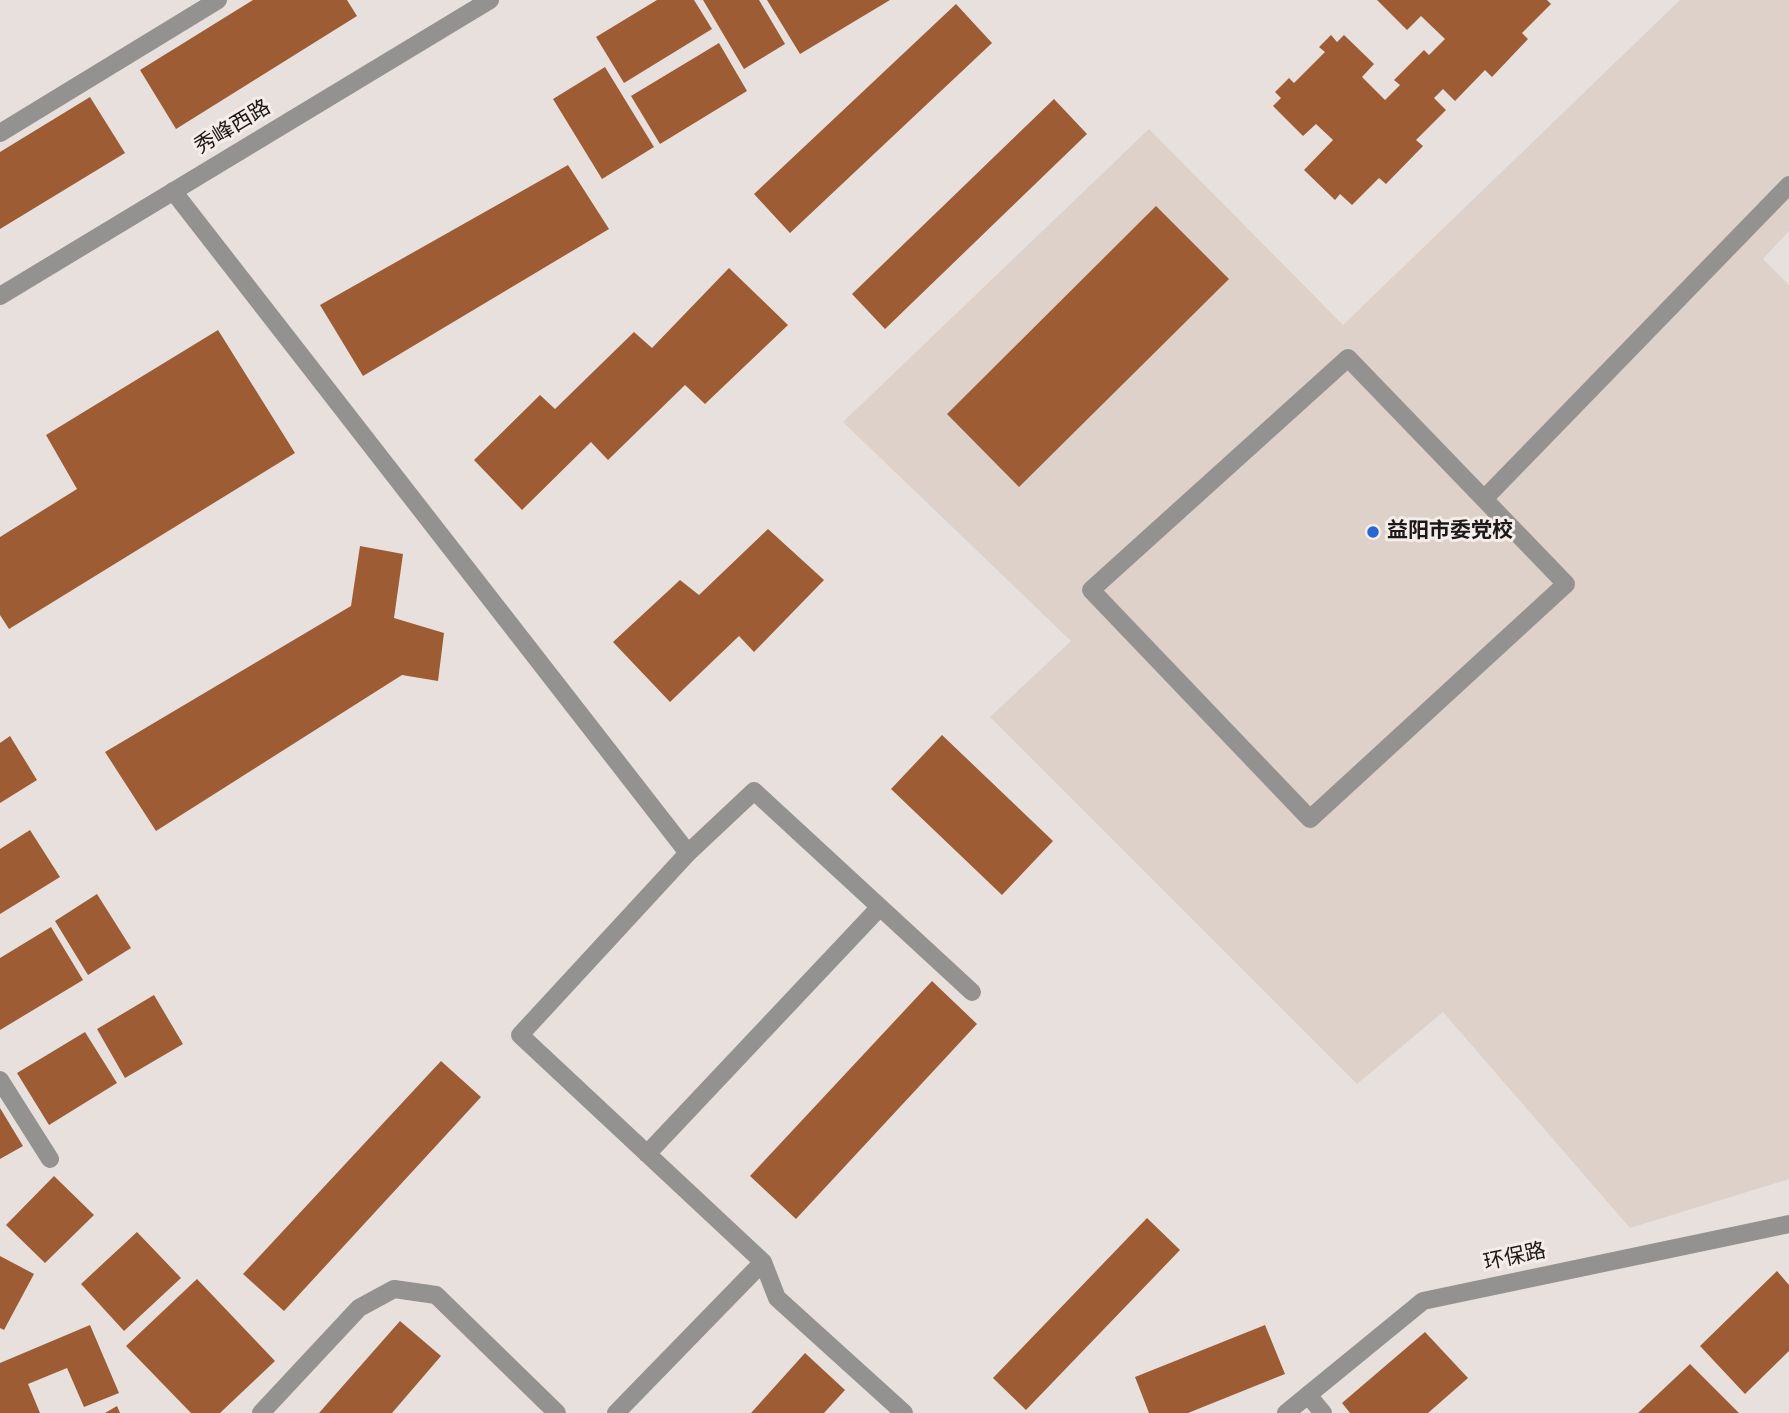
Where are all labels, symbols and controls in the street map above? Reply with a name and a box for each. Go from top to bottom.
street label: 秀峰西路 [191,96,275,160]
place label: 益阳市委党校 [1387,519,1513,545]
marker: 益阳市委党校 [1365,524,1381,540]
street label: 环保路 [1482,1239,1548,1277]

